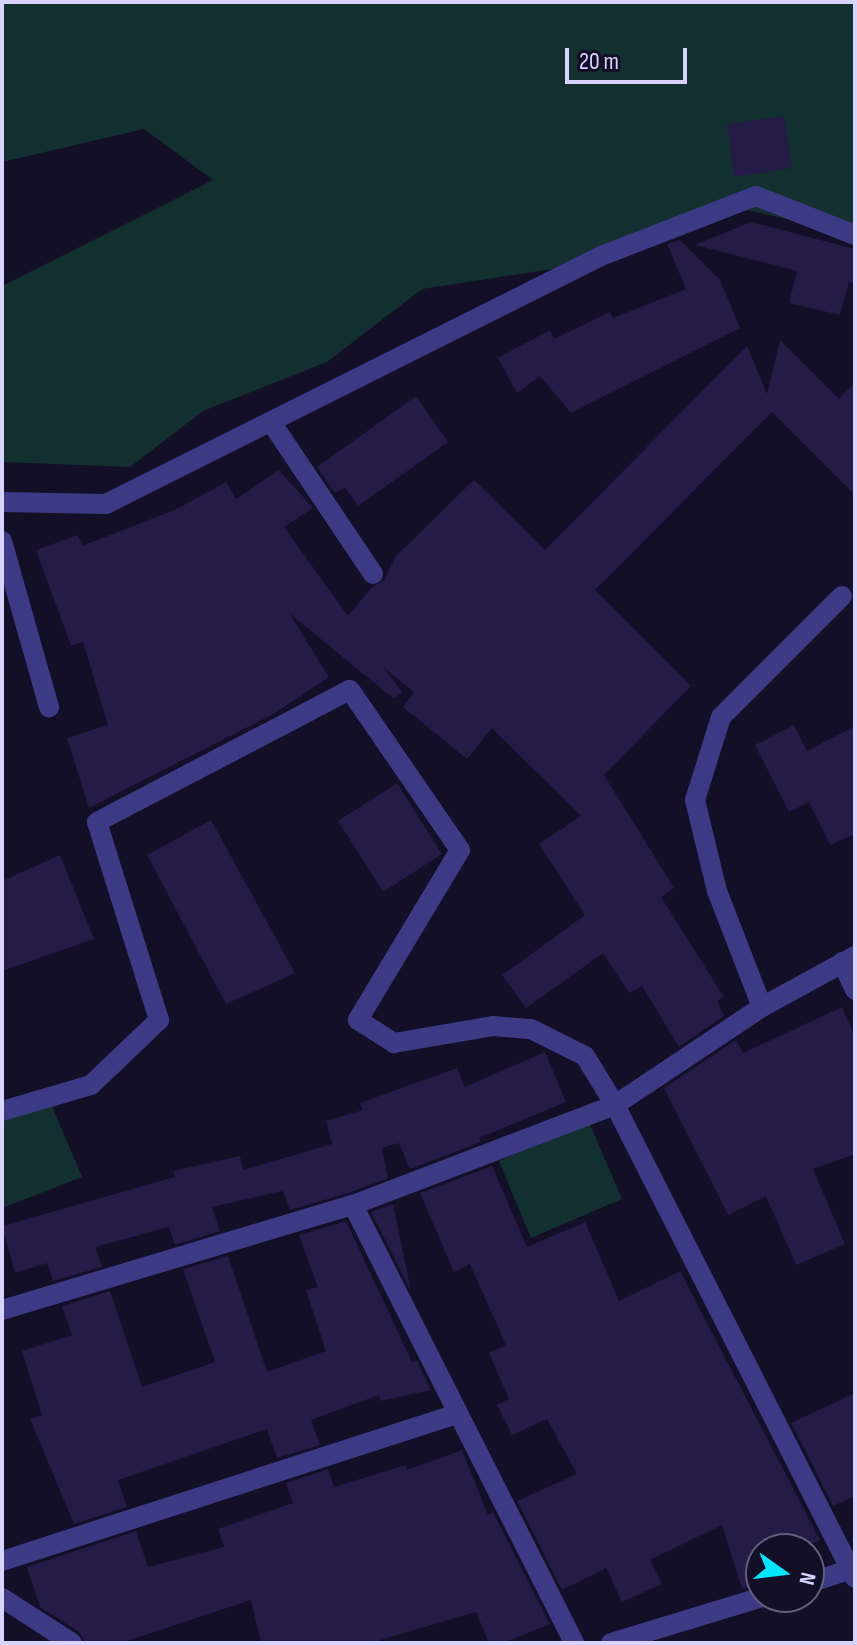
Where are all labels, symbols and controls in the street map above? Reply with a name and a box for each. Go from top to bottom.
scale bar [569,32,691,82]
text: 20 m [579,47,619,76]
north arrow [745,1533,825,1613]
text: N [792,1569,821,1587]

